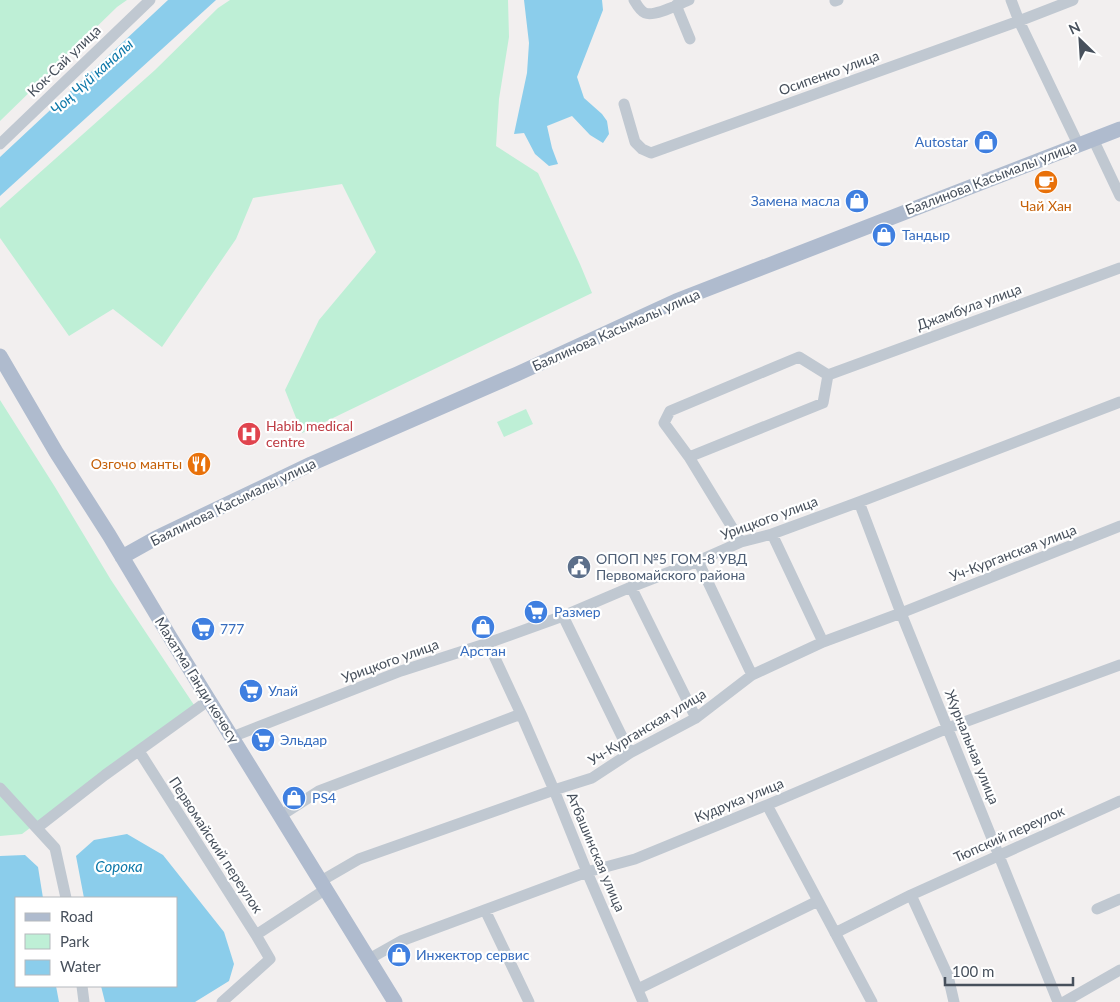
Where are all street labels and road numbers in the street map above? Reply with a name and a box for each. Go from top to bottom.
street label: Кок-Сай улица [24,21,104,100]
street label: Осипенко улица [776,46,881,99]
street label: Баялинова Касымалы улица [903,137,1079,218]
street label: Джамбула улица [914,280,1024,333]
street label: Баялинова Касымалы улица [529,285,702,374]
street label: Баялинова Касымалы улица [147,454,318,549]
street label: Урицкого улица [718,492,820,543]
street label: Уч-Курганская улица [947,521,1079,585]
street label: Махатма Ганди көчөсү [152,614,244,747]
street label: Урицкого улица [339,635,441,686]
street label: Уч-Курганская улица [585,685,709,768]
street label: Журнальная улица [942,687,1003,807]
street label: Первомайский переулок [166,773,267,917]
street label: Кудрука улица [692,774,786,825]
street label: Атбашинская улица [564,790,629,914]
street label: Тюпский переулок [951,801,1068,866]

